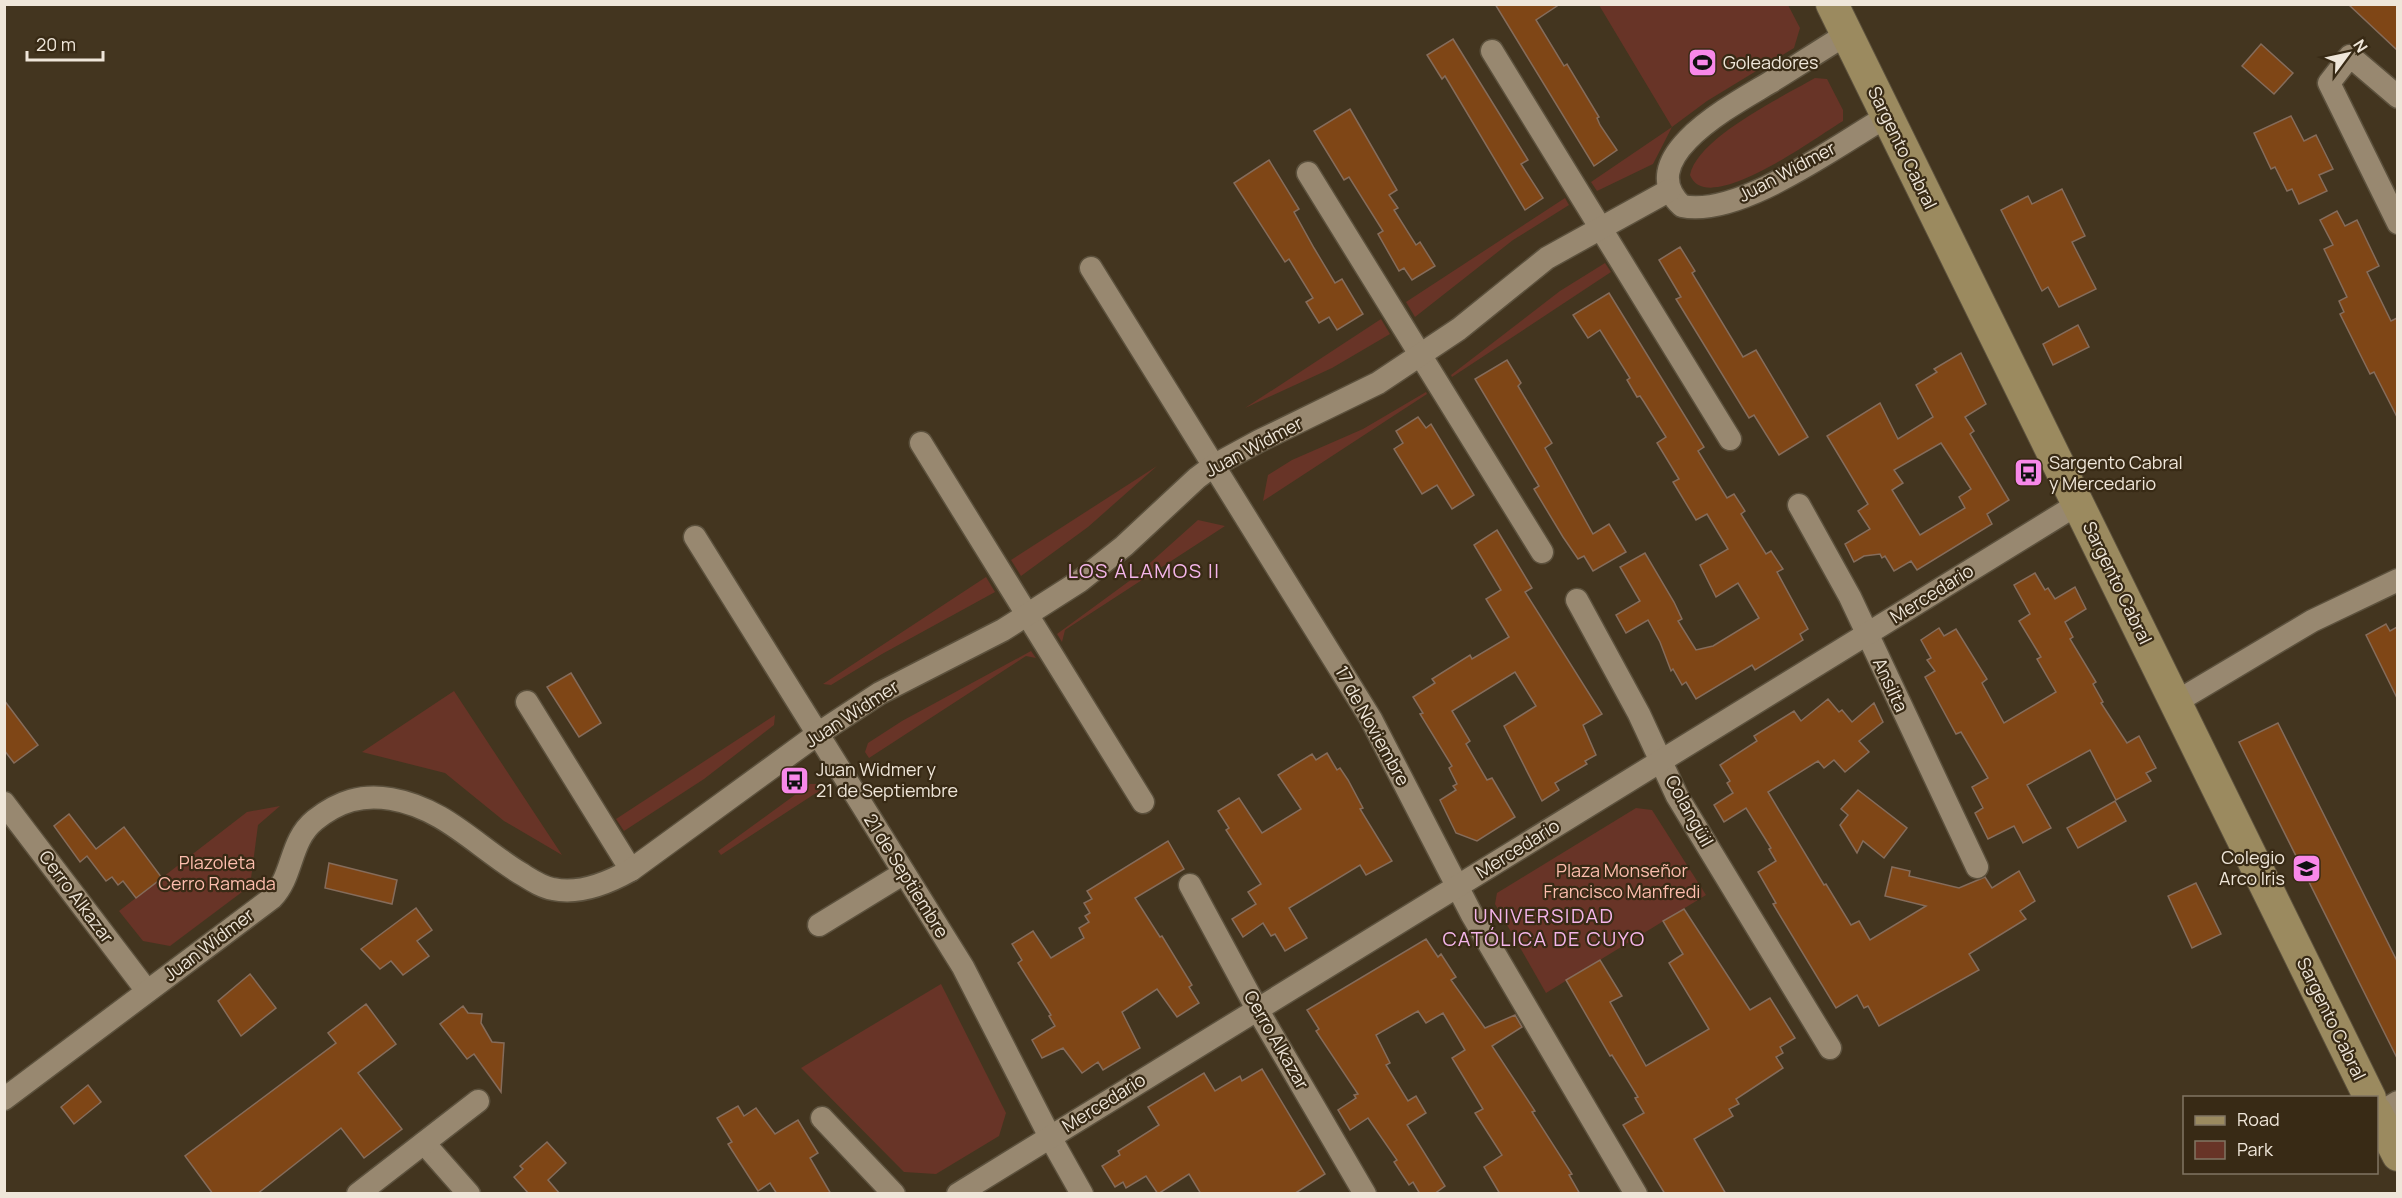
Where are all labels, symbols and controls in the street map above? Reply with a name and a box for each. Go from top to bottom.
scale bar [27,24,104,62]
north arrow [2318,24,2378,84]
text: 20 m [36,32,76,56]
text: N [2348,35,2373,57]
sports icon: Goleadores [1686,47,1718,79]
place label: Goleadores [1723,50,1818,74]
street label: Sargento Cabral [1863,82,1943,213]
street label: Juan Widmer [1734,135,1840,207]
street label: Juan Widmer [1201,410,1307,482]
place label: Sargento Cabral y Mercedario [2049,450,2183,495]
bus stop icon: Sargento Cabral y Mercedario [2012,457,2044,489]
street label: Sargento Cabral [2078,517,2158,648]
district label: LOS ÁLAMOS II [1068,557,1220,584]
street label: Mercedario [1885,558,1978,628]
street label: Ansilta [1868,654,1914,716]
street label: 17 de Noviembre [1330,661,1416,790]
street label: Juan Widmer [800,674,903,752]
place label: Juan Widmer y 21 de Septiembre [816,757,958,802]
bus stop icon: Juan Widmer y 21 de Septiembre [779,764,811,796]
street label: Colangüil [1660,771,1719,851]
street label: 21 de Septiembre [859,809,955,942]
street label: Mercedario [1471,813,1564,883]
street label: Cerro Alkazar [34,845,120,948]
place label: Colegio Arco Iris [2219,845,2285,890]
park label: Plazoleta Cerro Ramada [158,850,276,895]
school or university icon: Colegio Arco Iris [2290,852,2322,884]
park label: Plaza Monseñor Francisco Manfredi [1543,858,1701,903]
street label: Juan Widmer [158,902,259,986]
district label: UNIVERSIDAD CATÓLICA DE CUYO [1442,902,1646,952]
street label: Sargento Cabral [2292,953,2372,1084]
street label: Cerro Alkazar [1239,986,1315,1094]
street label: Mercedario [1057,1067,1150,1137]
legend [2183,1096,2378,1174]
text: Road [2237,1107,2280,1131]
text: Park [2237,1137,2274,1161]

